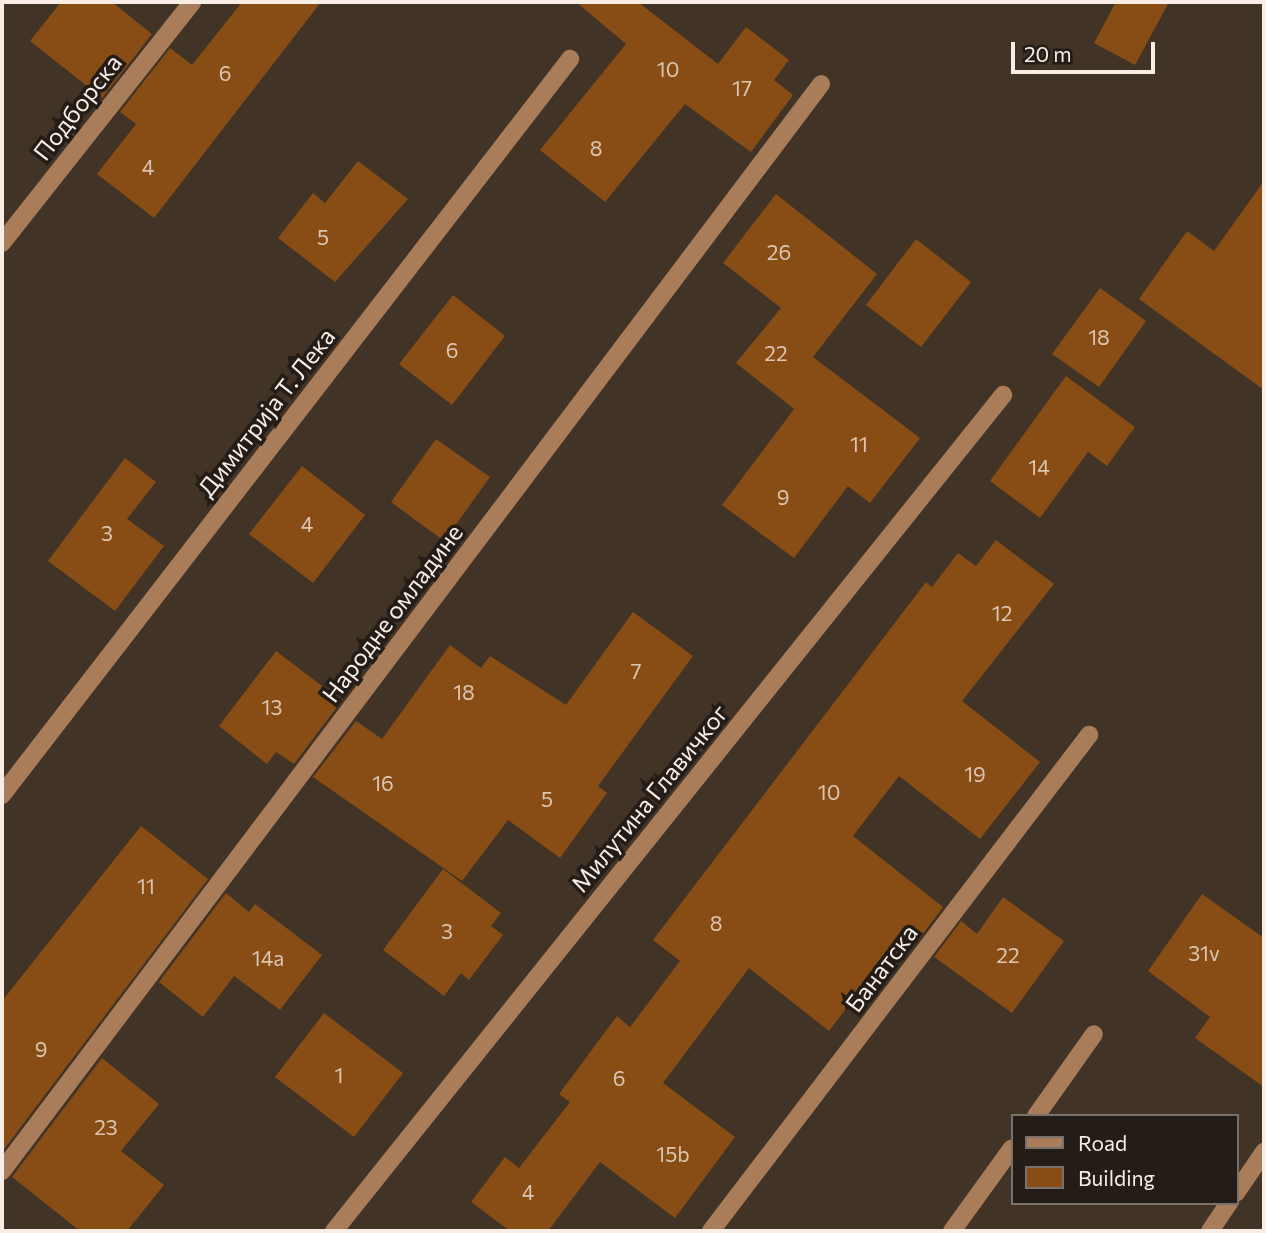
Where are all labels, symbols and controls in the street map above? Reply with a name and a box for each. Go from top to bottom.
scale bar [1014,28,1158,72]
text: 20 m [1024,41,1072,66]
street label: Подборска [27,48,127,166]
house number: 10 [657,56,679,82]
house number: 6 [219,60,231,86]
house number: 17 [732,75,752,101]
house number: 8 [590,135,602,161]
house number: 4 [142,154,154,180]
house number: 5 [317,224,329,250]
house number: 26 [767,239,791,265]
street label: Димитрија Т. Лека [191,322,341,502]
house number: 18 [1088,324,1110,350]
house number: 6 [446,337,458,363]
house number: 22 [764,340,788,366]
house number: 11 [850,431,868,457]
house number: 14 [1028,454,1050,480]
house number: 9 [777,484,789,510]
house number: 4 [301,511,313,537]
street label: Народне омладине [316,518,468,708]
house number: 3 [101,520,113,546]
house number: 12 [992,600,1012,626]
house number: 7 [630,658,642,684]
house number: 18 [453,679,475,705]
house number: 13 [262,694,282,720]
street label: Милутина Главичког [565,699,733,897]
house number: 19 [964,761,986,787]
house number: 16 [372,770,394,796]
house number: 10 [818,779,840,805]
house number: 5 [541,786,553,812]
house number: 11 [137,873,155,899]
house number: 8 [710,910,722,936]
house number: 3 [441,918,453,944]
street label: Банатска [839,919,923,1017]
house number: 31v [1188,940,1220,966]
house number: 22 [996,942,1020,968]
house number: 14a [252,945,284,971]
house number: 9 [35,1036,47,1062]
house number: 1 [335,1062,343,1088]
house number: 6 [613,1065,625,1091]
house number: 23 [94,1114,118,1140]
legend [1010,1114,1238,1205]
text: Road [1078,1130,1127,1155]
house number: 15b [656,1141,690,1167]
text: Building [1078,1165,1155,1190]
house number: 4 [522,1179,534,1205]

